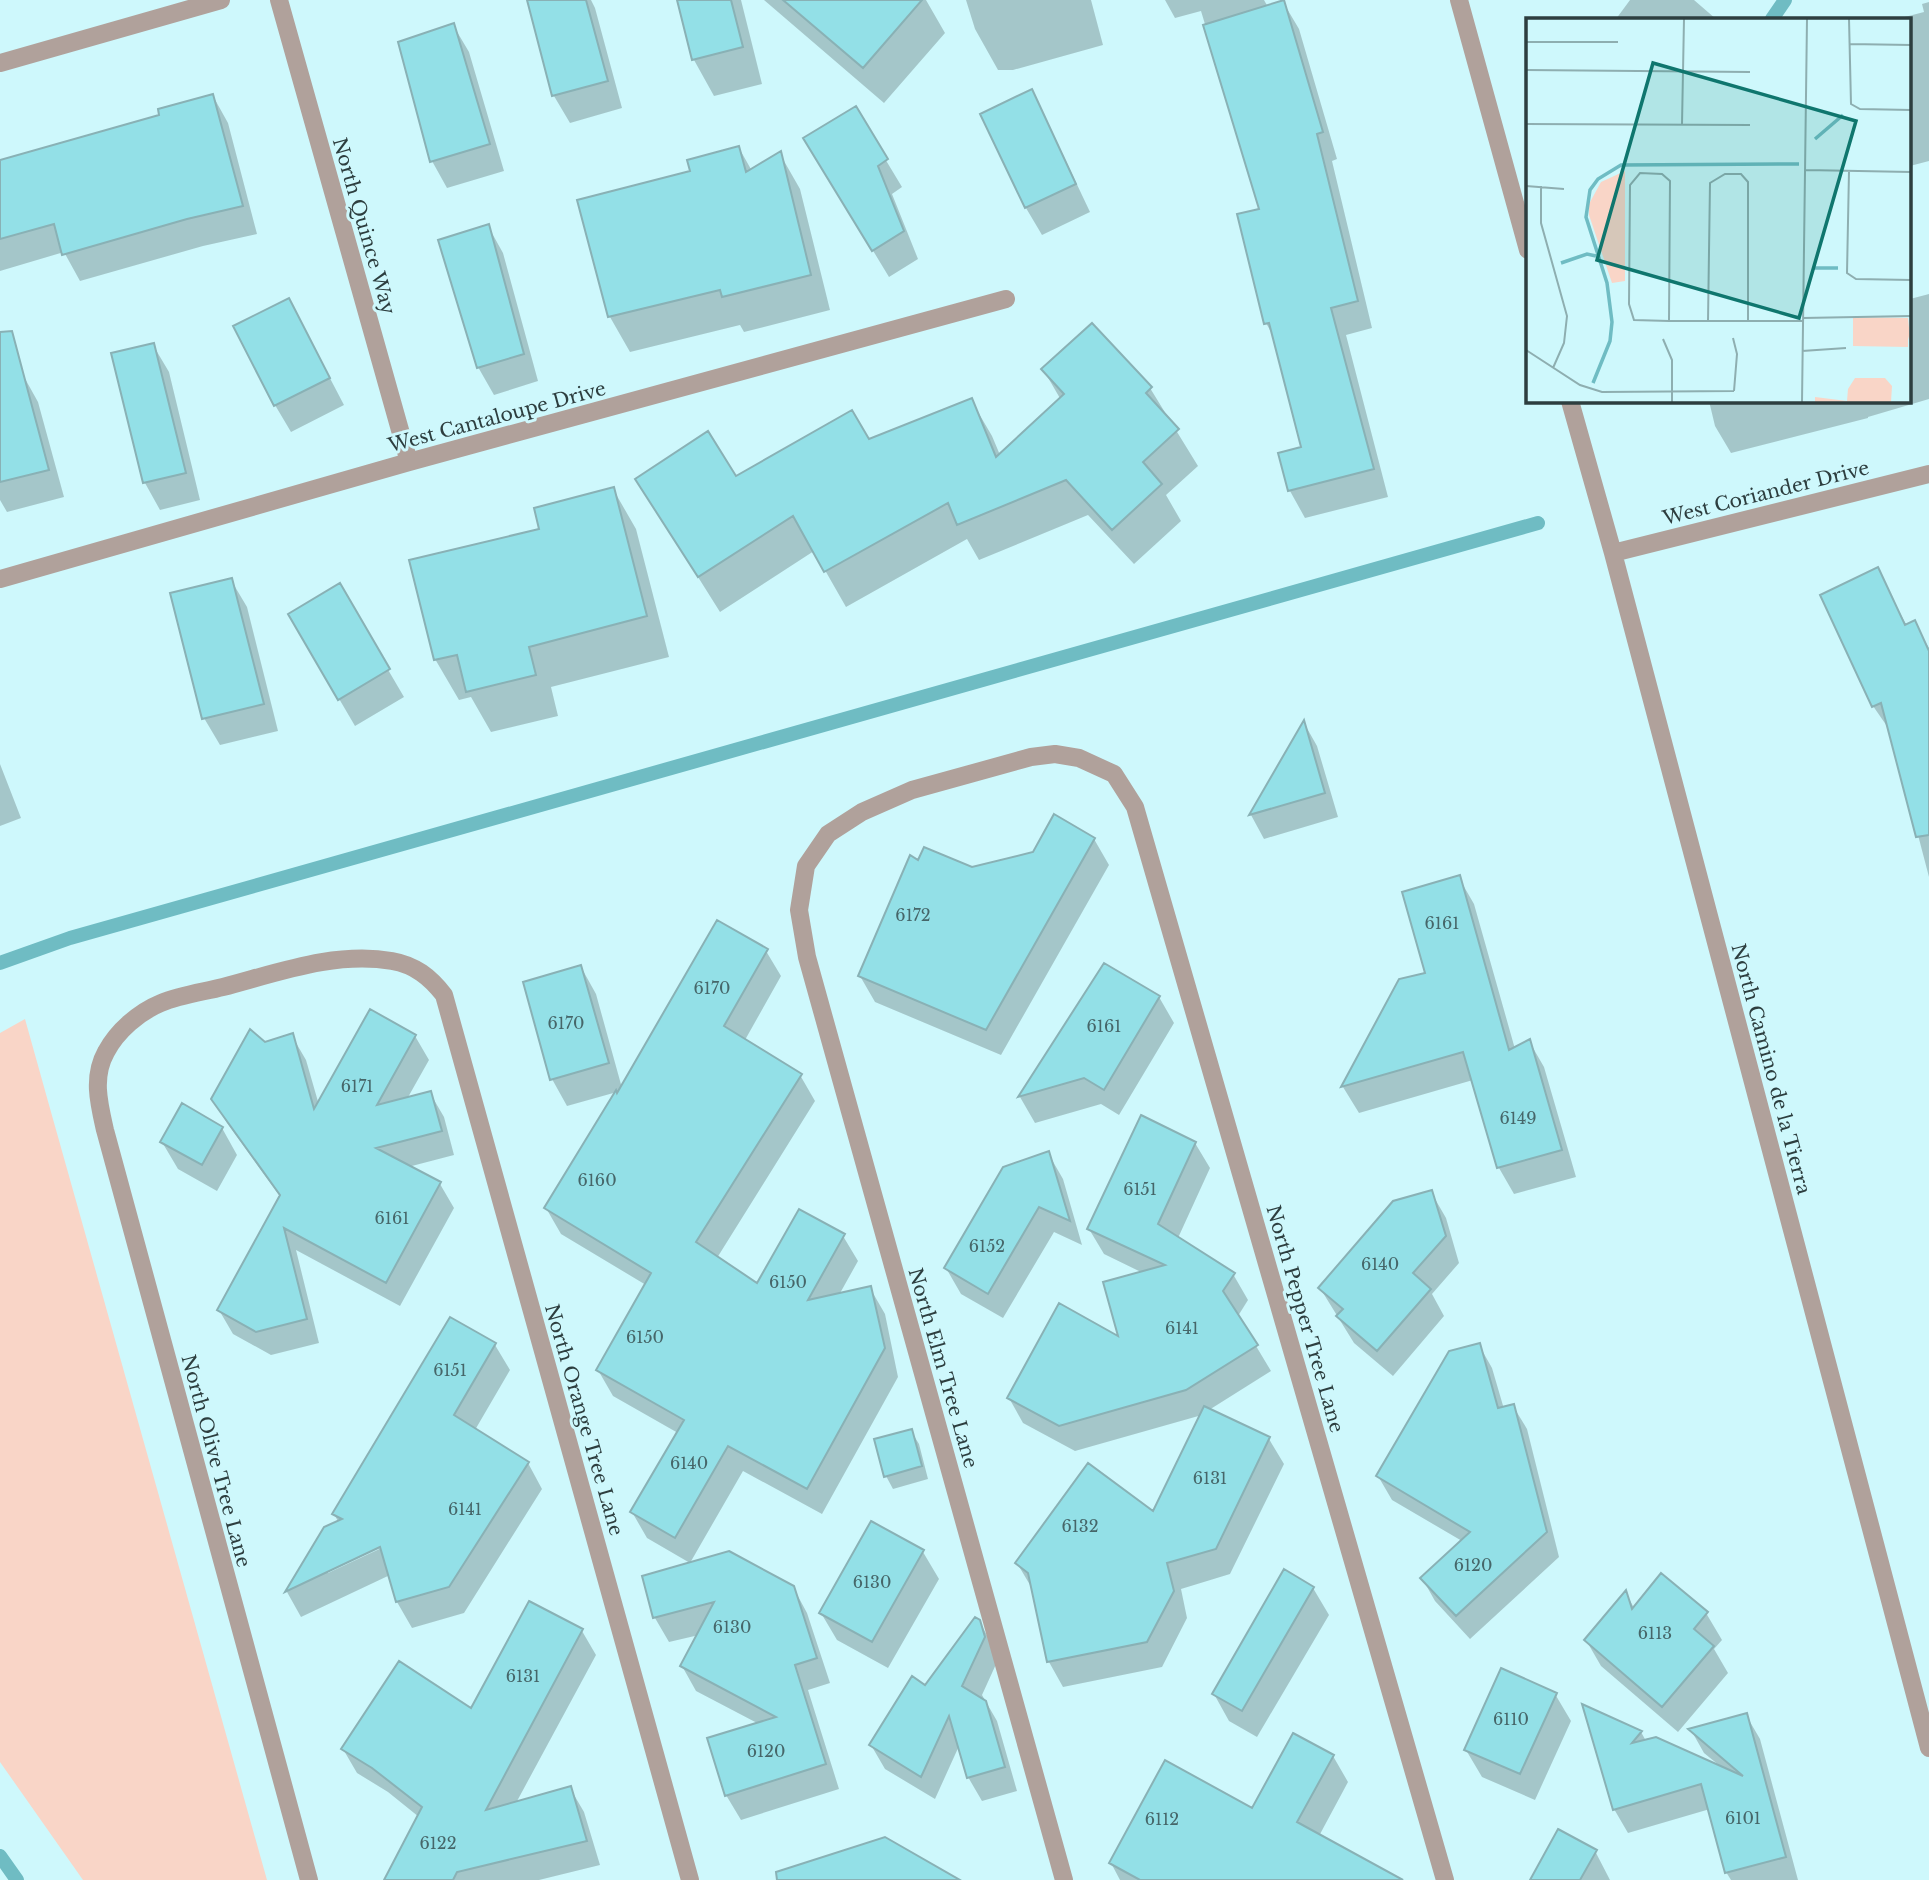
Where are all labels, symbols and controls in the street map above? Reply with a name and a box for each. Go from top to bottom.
inset map [1526,18,1912,402]
street label: North Quince Way [328,135,400,317]
street label: West Cantaloupe Drive [385,377,608,457]
street label: West Coriander Drive [1659,456,1872,530]
house number: 6172 [895,905,931,925]
house number: 6161 [1425,913,1459,933]
street label: North Camino de la Tierra [1726,941,1816,1197]
house number: 6170 [694,978,730,998]
house number: 6170 [548,1013,584,1033]
house number: 6161 [1087,1016,1121,1036]
house number: 6171 [341,1076,373,1096]
house number: 6149 [1499,1108,1537,1128]
house number: 6160 [577,1170,617,1190]
house number: 6151 [1123,1179,1157,1199]
street label: North Pepper Tree Lane [1261,1203,1349,1435]
house number: 6161 [375,1208,409,1228]
house number: 6152 [969,1236,1005,1256]
house number: 6140 [1361,1254,1399,1274]
street label: North Elm Tree Lane [903,1265,983,1471]
house number: 6150 [769,1272,807,1292]
street label: North Orange Tree Lane [540,1302,628,1538]
house number: 6141 [1165,1318,1199,1338]
house number: 6150 [626,1327,664,1347]
street label: North Olive Tree Lane [177,1352,255,1570]
house number: 6151 [433,1360,467,1380]
house number: 6140 [670,1453,708,1473]
house number: 6131 [1193,1468,1227,1488]
house number: 6141 [448,1499,482,1519]
house number: 6132 [1061,1516,1099,1536]
house number: 6120 [1454,1555,1492,1575]
house number: 6130 [853,1572,891,1592]
house number: 6130 [713,1617,751,1637]
house number: 6113 [1638,1623,1672,1643]
house number: 6131 [506,1666,540,1686]
house number: 6110 [1493,1709,1529,1729]
house number: 6120 [747,1741,785,1761]
house number: 6101 [1725,1808,1761,1828]
house number: 6112 [1145,1809,1179,1829]
house number: 6122 [419,1833,457,1853]

